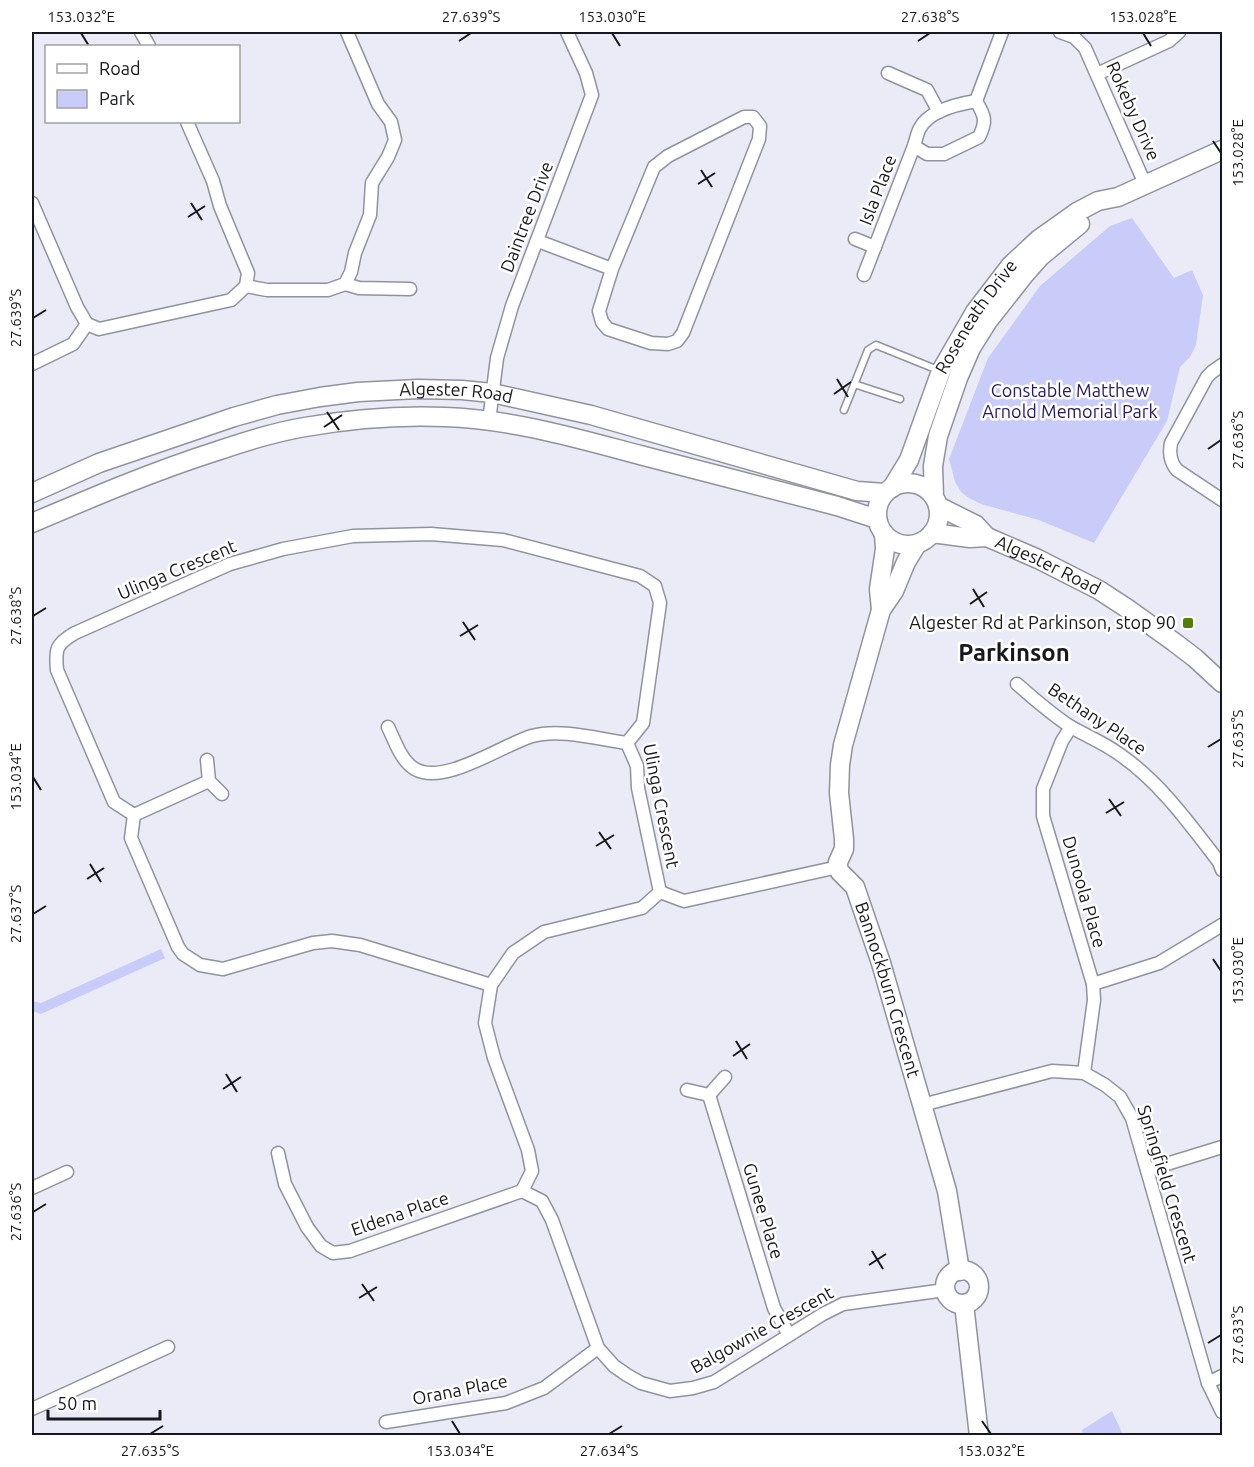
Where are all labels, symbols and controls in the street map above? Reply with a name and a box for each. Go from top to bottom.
text: 153.032°E [47,8,115,25]
text: 27.639°S [442,8,500,25]
text: 153.030°E [578,8,646,25]
text: 27.638°S [901,8,959,25]
text: 153.028°E [1109,8,1177,25]
legend [45,45,240,123]
text: Road [99,58,141,78]
street label: Rokeby Drive [1103,58,1165,163]
text: Park [99,88,135,108]
text: 153.028°E [1229,119,1246,187]
street label: Isla Place [855,152,900,228]
street label: Daintree Drive [496,158,556,275]
street label: Roseneath Drive [931,255,1021,377]
text: 27.639°S [7,289,24,347]
street label: Algester Road [399,378,515,406]
park label: Constable Matthew Arnold Memorial Park [982,380,1158,421]
text: 27.636°S [1229,411,1246,469]
street label: Algester Road [993,531,1104,598]
street label: Ulinga Crescent [114,535,239,603]
text: 27.638°S [7,587,24,645]
place label: Algester Rd at Parkinson, stop 90 [909,612,1176,632]
marker: Algester Rd at Parkinson, stop 90 [1181,616,1195,630]
district label: Parkinson [958,639,1070,666]
street label: Bethany Place [1045,678,1150,758]
text: 27.635°S [1229,710,1246,768]
street label: Ulinga Crescent [640,742,684,870]
text: 153.034°E [7,743,24,811]
street label: Dunoola Place [1059,833,1110,950]
text: 27.637°S [7,885,24,943]
street label: Bannockburn Crescent [852,899,925,1080]
text: 153.030°E [1229,937,1246,1005]
street label: Springfield Crescent [1134,1103,1201,1265]
street label: Gunee Place [740,1160,788,1261]
text: 27.636°S [7,1183,24,1241]
street label: Eldena Place [348,1187,451,1239]
street label: Balgownie Crescent [687,1282,836,1377]
text: 27.633°S [1229,1306,1246,1364]
street label: Orana Place [410,1370,509,1408]
scale bar [48,1383,160,1421]
text: 50 m [57,1393,97,1413]
text: 27.635°S [121,1442,179,1459]
text: 153.034°E [426,1442,494,1459]
text: 27.634°S [580,1442,638,1459]
text: 153.032°E [957,1442,1025,1459]

